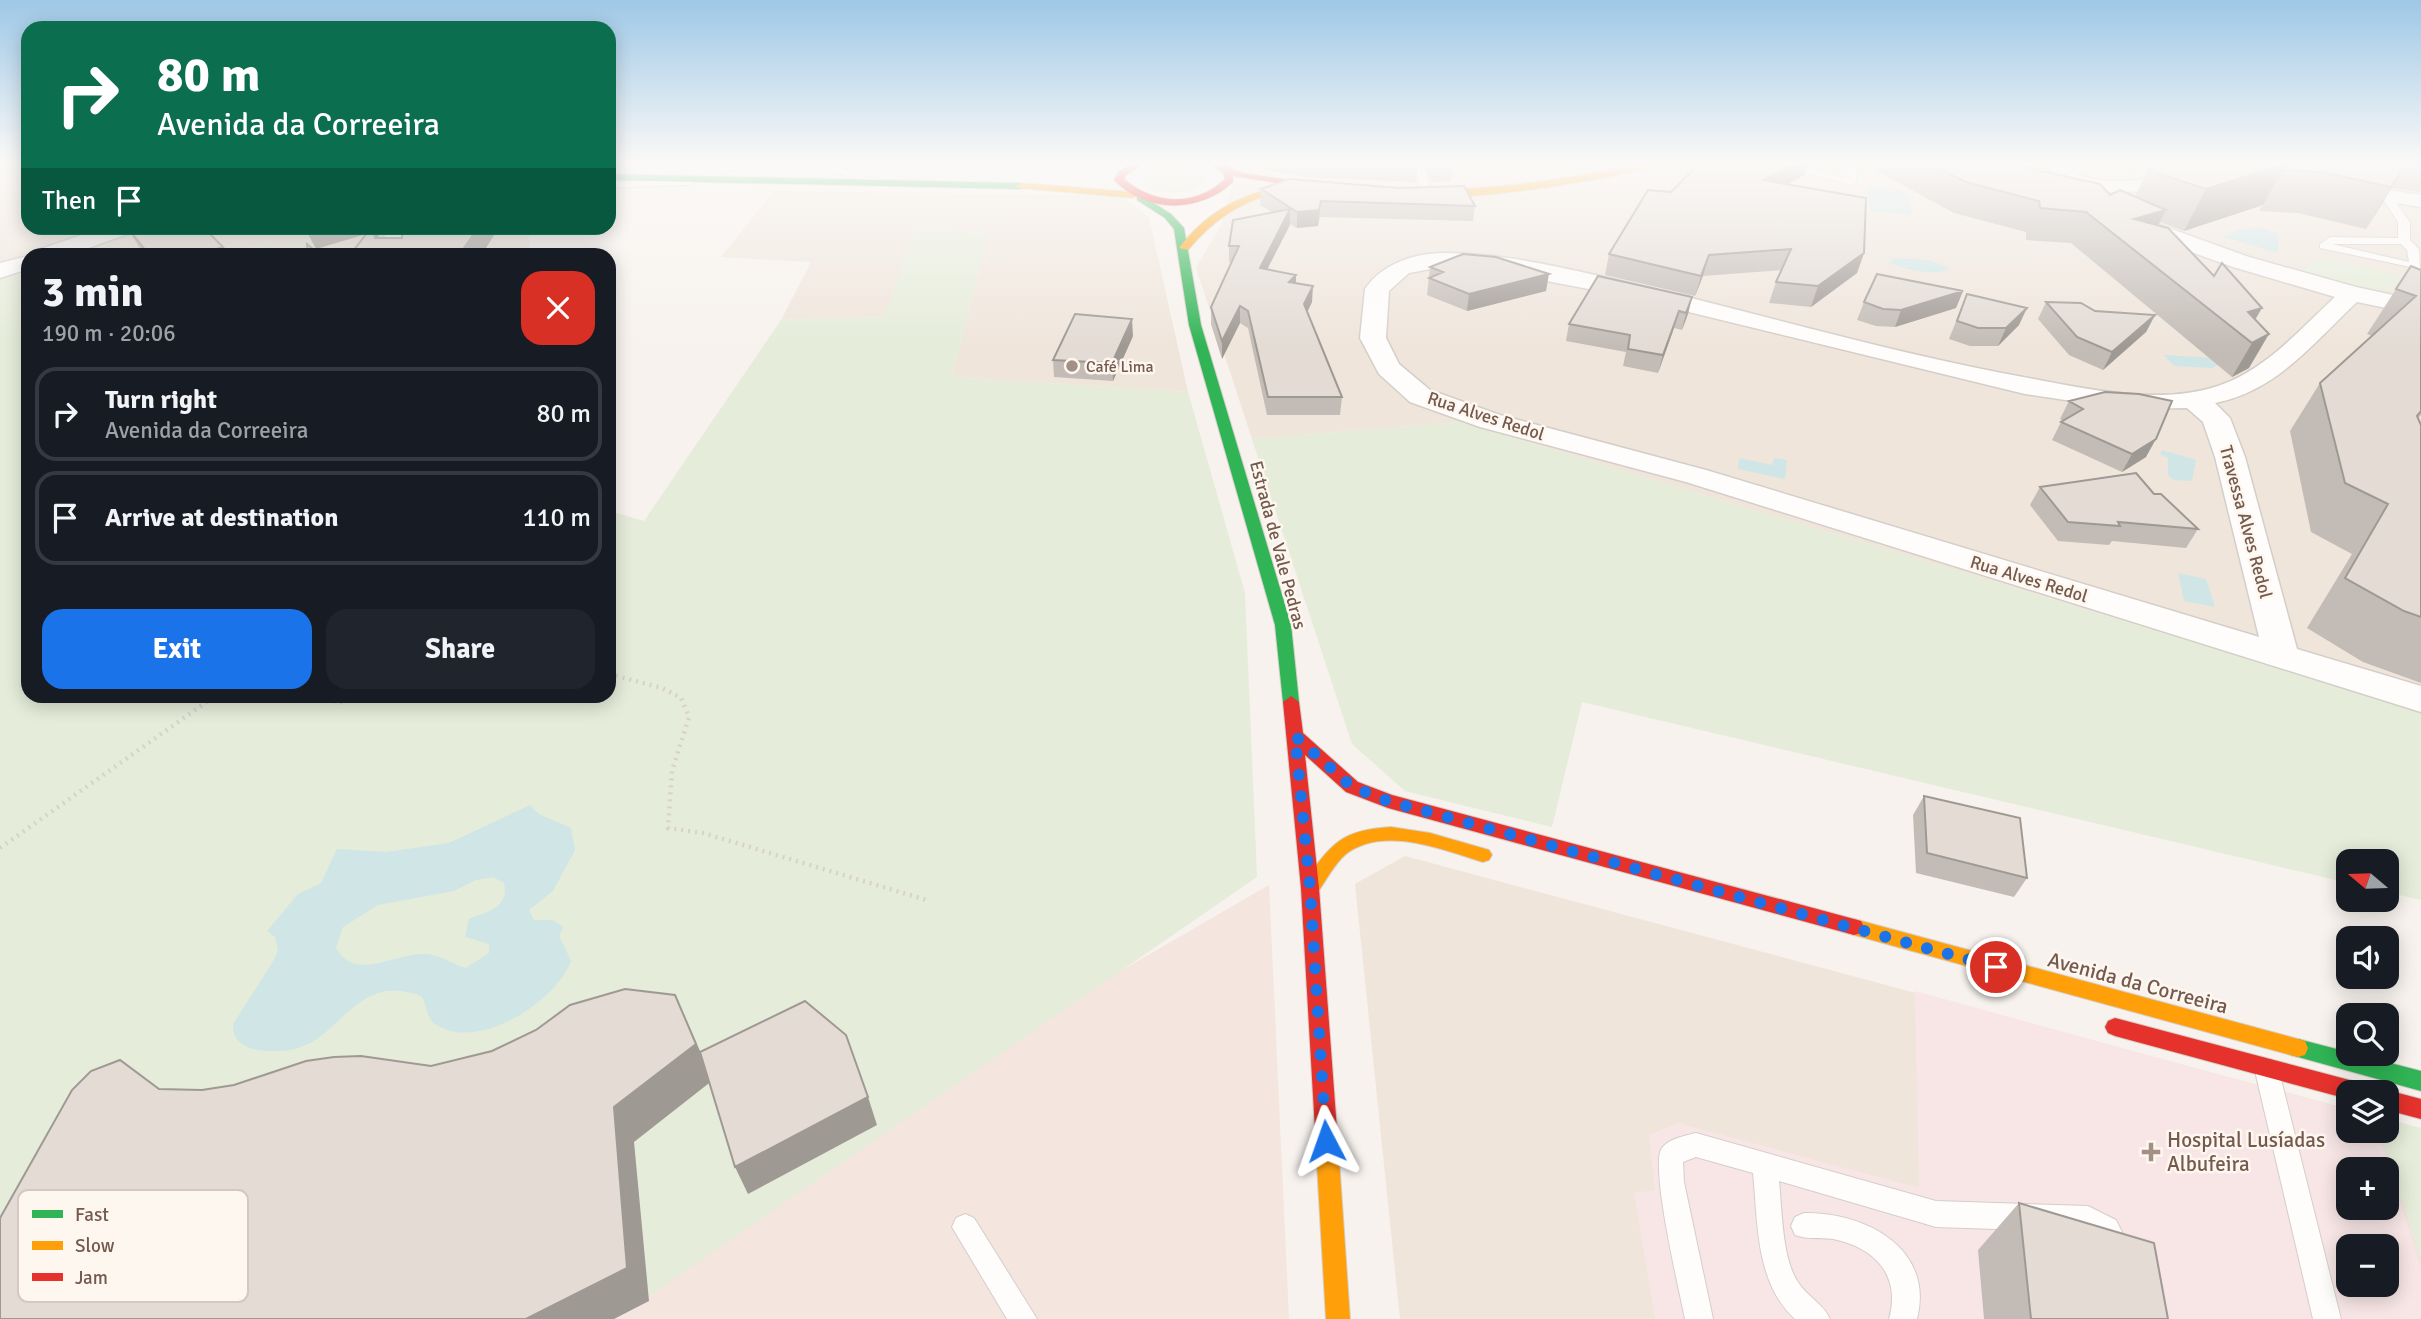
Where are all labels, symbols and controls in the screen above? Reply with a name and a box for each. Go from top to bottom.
text: 80 m [157,45,260,105]
icon: right [42,49,133,140]
text: Avenida da Correeira [157,105,440,144]
icon: arrive [110,182,148,220]
text: Then [42,185,96,217]
text: 3 min [42,267,143,318]
button: close [521,271,595,345]
text: 190 m · 20:06 [42,319,176,348]
place label: Café Lima [1086,357,1154,377]
marker: Café Lima [1064,358,1080,374]
text: Turn right [105,384,217,416]
street label: Rua Alves Redol [1425,387,1547,445]
icon: right [46,395,84,433]
text: 80 m [536,398,591,430]
text: Avenida da Correeira [105,416,308,445]
street label: Travessa Alves Redol [2215,443,2277,601]
street label: Estrada de Vale Pedras [1245,458,1311,632]
icon: arrive [46,499,84,537]
text: Arrive at destination [105,502,338,534]
text: 110 m [522,502,591,534]
street label: Rua Alves Redol [1968,551,2090,607]
button: Exit [42,609,312,689]
button: Share [326,609,595,689]
north arrow [2336,849,2399,912]
map controls [2336,849,2399,1297]
button: sound [2336,926,2399,989]
pin [1966,937,2026,997]
street label: Avenida da Correeira [2045,946,2231,1020]
icon: arrive [1977,948,2015,986]
button: search [2336,1003,2399,1066]
button: layers [2336,1080,2399,1143]
position arrow [1289,1104,1363,1178]
place label: Hospital Lusíadas Albufeira [2167,1127,2325,1177]
marker: Hospital Lusíadas Albufeira [2141,1142,2161,1162]
button: + [2336,1157,2399,1220]
legend [18,1190,248,1302]
text: Fast [75,1203,109,1227]
text: Slow [75,1234,115,1258]
button: − [2336,1234,2399,1297]
text: Jam [75,1266,108,1290]

